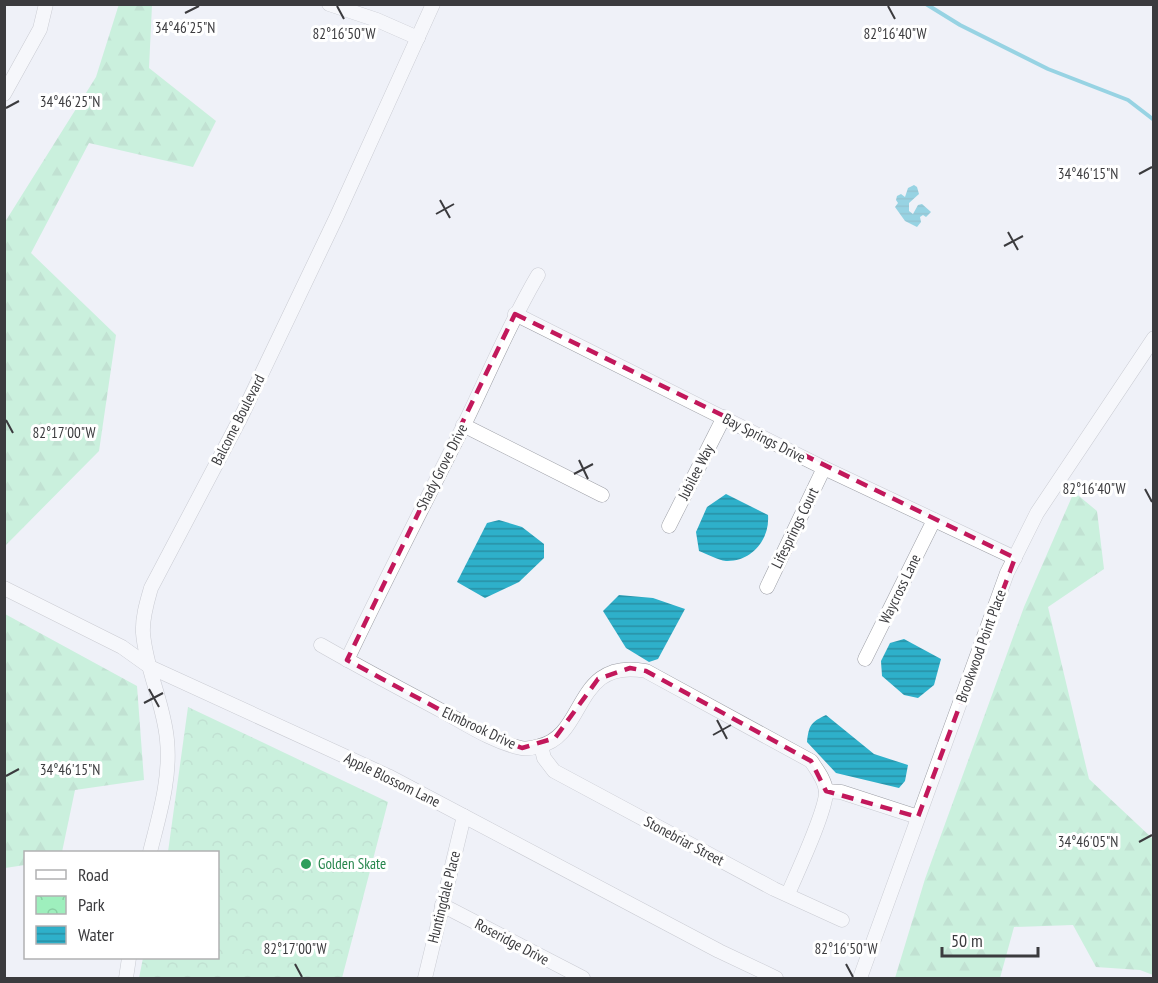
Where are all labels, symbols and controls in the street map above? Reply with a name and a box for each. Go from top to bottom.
text: 34°46'25"N [155,18,215,37]
text: 82°16'50"W [312,24,376,43]
text: 82°16'40"W [863,24,927,43]
text: 34°46'25"N [40,92,100,111]
text: 34°46'15"N [1058,164,1118,183]
street label: Balcome Boulevard [207,371,269,468]
street label: Bay Springs Drive [720,409,809,467]
street label: Shady Grove Drive [412,421,471,513]
text: 82°17'00"W [32,423,96,442]
street label: Jubilee Way [673,440,718,504]
text: 82°16'40"W [1062,479,1126,498]
street label: Lifesprings Court [767,484,822,571]
street label: Waycross Lane [875,551,925,627]
street label: Brookwood Point Place [951,587,1010,705]
street label: Elmbrook Drive [439,702,519,753]
street label: Apple Blossom Lane [341,748,443,811]
text: 34°46'15"N [40,760,100,779]
street label: Stonebriar Street [641,812,728,870]
text: 34°46'05"N [1058,832,1118,851]
street label: Huntingdale Place [423,849,464,945]
legend [24,851,219,959]
place label: Golden Skate [318,854,386,873]
marker: Golden Skate [299,857,313,871]
text: Road [78,863,109,886]
text: Park [78,893,105,916]
street label: Roseridge Drive [472,914,553,969]
scale bar [942,920,1038,958]
text: Water [78,923,114,946]
text: 50 m [951,929,983,952]
text: 82°17'00"W [263,939,327,958]
text: 82°16'50"W [814,939,878,958]

